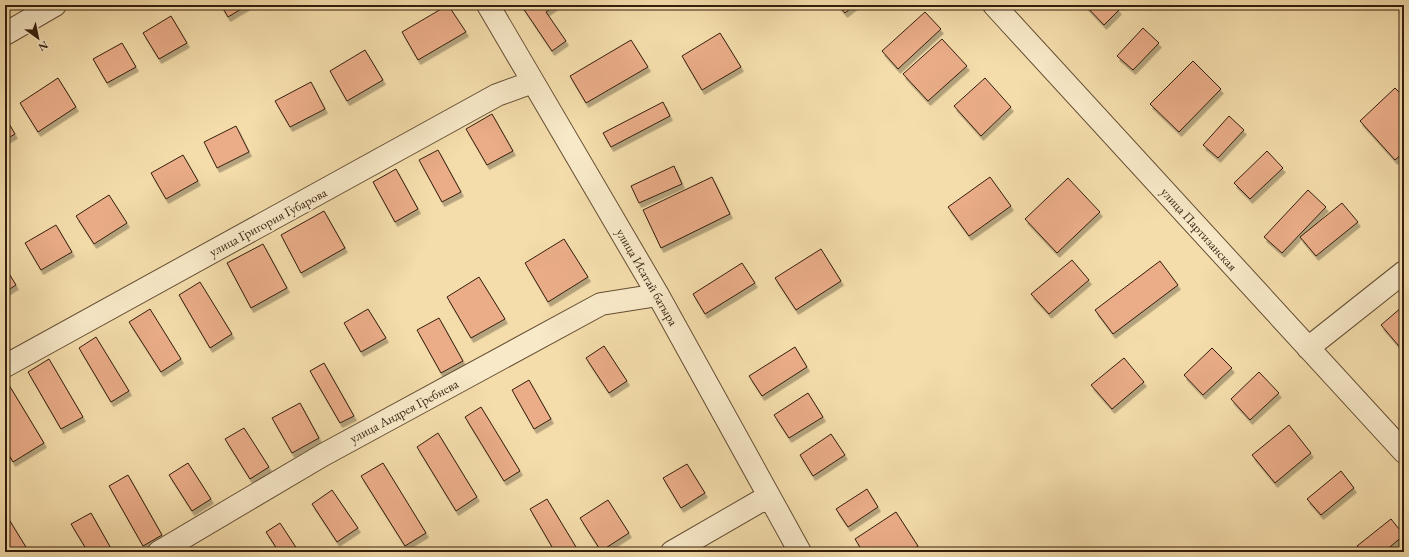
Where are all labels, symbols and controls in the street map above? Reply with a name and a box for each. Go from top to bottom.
north arrow [18,18,58,58]
text: N [36,38,51,55]
street label: улица Григория Губарова [206,183,331,260]
street label: улица Партизанская [1157,184,1241,275]
street label: улица Исатай батыра [612,225,682,329]
street label: улица Андрея Гребнева [347,375,462,447]

